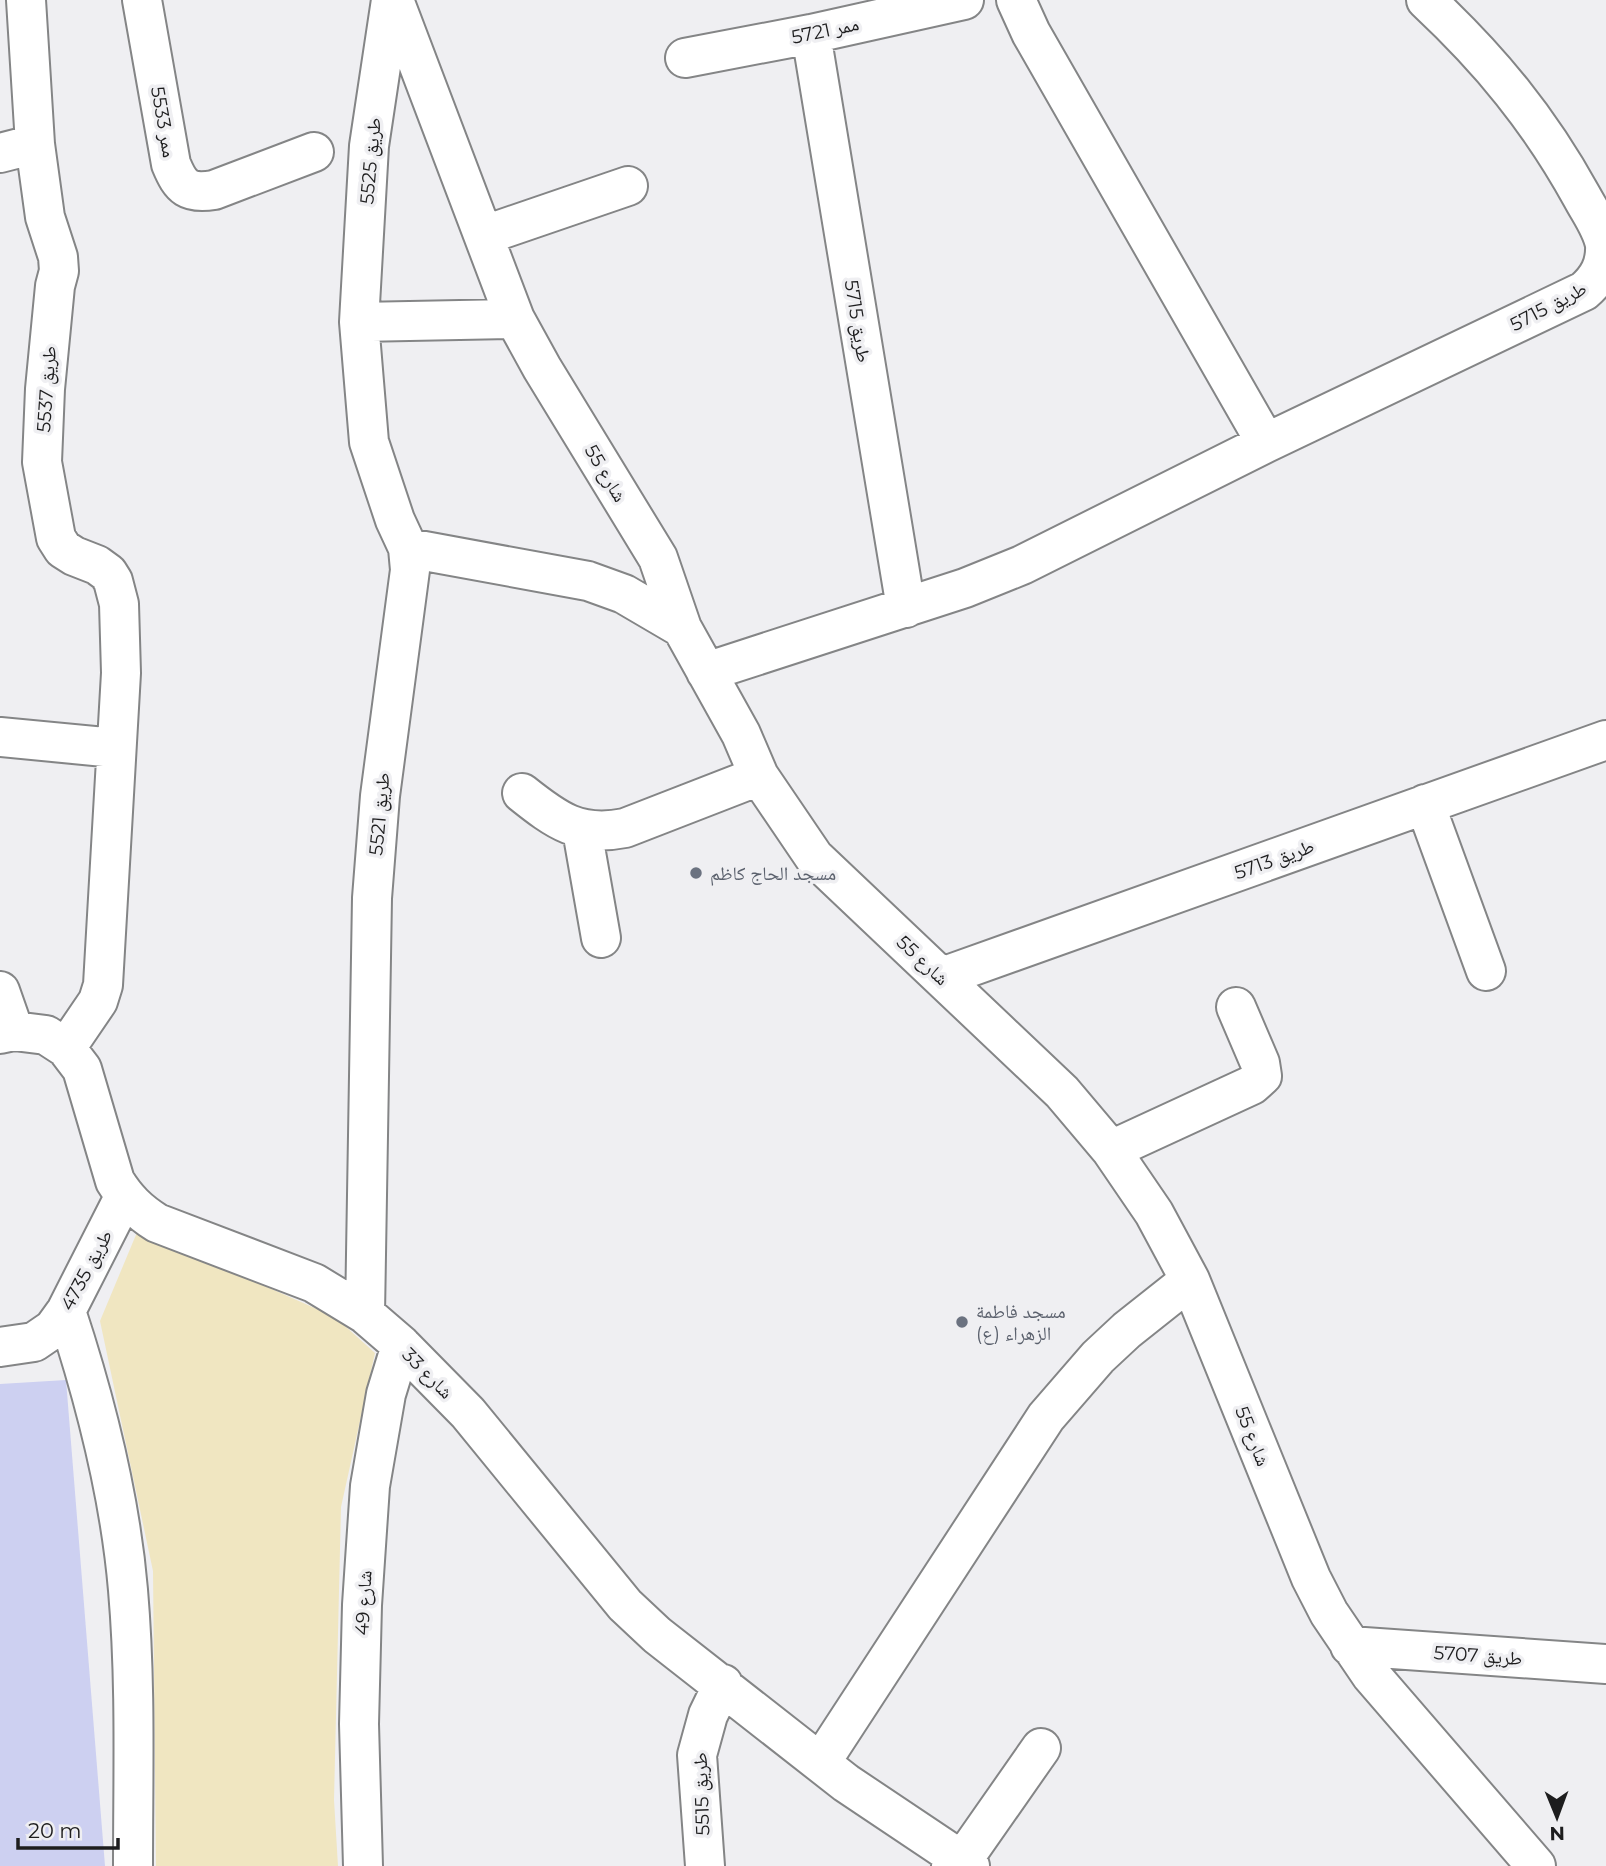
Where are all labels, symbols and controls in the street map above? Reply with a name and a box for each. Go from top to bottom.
street label: ممر 5721 [789,12,861,49]
street label: ممر 5533 [146,85,181,159]
street label: طريق 5525 [355,117,386,205]
street label: طريق 5715 [1506,277,1590,336]
street label: طريق 5715 [840,278,875,364]
street label: طريق 5537 [32,345,61,433]
street label: شارع 55 [580,441,632,506]
street label: طريق 5521 [364,772,395,856]
street label: طريق 5713 [1231,834,1317,885]
place label: مسجد الحاج كاظم [710,862,836,886]
marker: مسجد الحاج كاظم [688,865,704,881]
street label: شارع 55 [892,931,953,990]
street label: طريق 4735 [56,1226,117,1314]
place label: مسجد فاطمة الزهراء (ع) [976,1300,1066,1345]
marker: مسجد فاطمة الزهراء (ع) [954,1314,970,1330]
street label: شارع 33 [397,1343,458,1404]
street label: شارع 55 [1230,1403,1275,1469]
street label: شارع 49 [350,1570,377,1636]
street label: طريق 5707 [1433,1641,1523,1670]
street label: طريق 5515 [689,1752,714,1836]
north arrow [1522,1782,1592,1852]
scale bar [18,1806,117,1850]
text: 20 m [28,1818,82,1843]
text: N [1549,1822,1565,1845]

